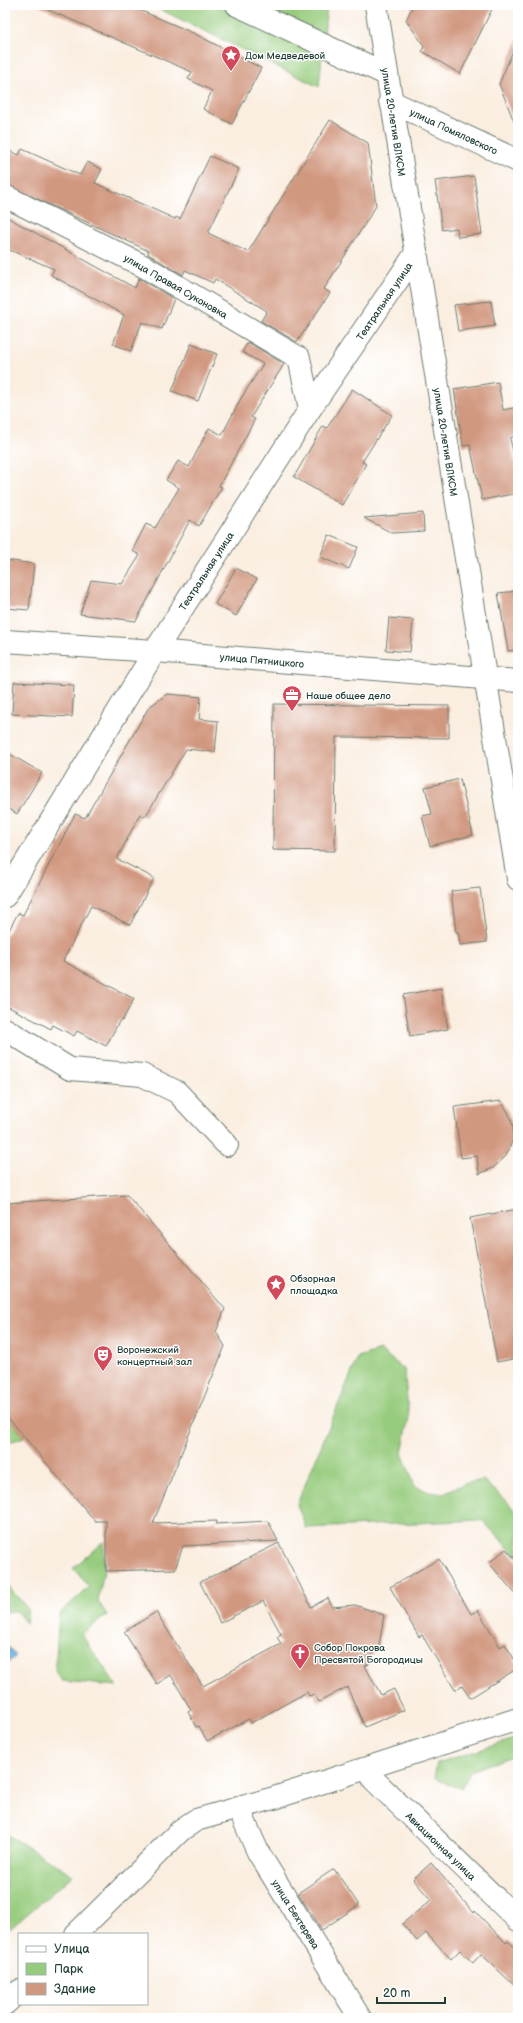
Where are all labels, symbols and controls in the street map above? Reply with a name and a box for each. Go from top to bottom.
place icon: Дом Медведевой [220,44,242,72]
place label: Дом Медведевой [245,50,325,62]
street label: улица 20-летия ВЛКСМ [379,67,408,177]
street label: улица Помяловского [408,106,499,158]
street label: улица Правая Суконовка [122,252,230,322]
street label: Театральная улица [354,260,415,343]
street label: улица 20-летия ВЛКСМ [431,387,460,497]
street label: Театральная улица [177,530,237,613]
street label: улица Пятницкого [219,651,305,671]
office icon: Наше общее дело [281,684,303,712]
place label: Наше общее дело [306,690,391,702]
place icon: Обзорная площадка [265,1273,287,1301]
place label: Обзорная площадка [290,1273,338,1297]
theatre icon: Воронежский концертный зал [92,1344,114,1372]
place label: Воронежский концертный зал [117,1344,193,1368]
church icon: Собор Покрова Пресвятой Богородицы [289,1642,311,1670]
place label: Собор Покрова Пресвятой Богородицы [314,1642,423,1666]
street label: Авиационная улица [402,1810,478,1883]
street label: улица Бехтерева [269,1877,321,1952]
legend [18,1933,148,2005]
text: Улица [54,1942,90,1957]
text: Парк [54,1962,84,1977]
scale bar [377,1979,445,2005]
text: Здание [54,1982,96,1997]
text: 20 m [383,1986,410,2001]

